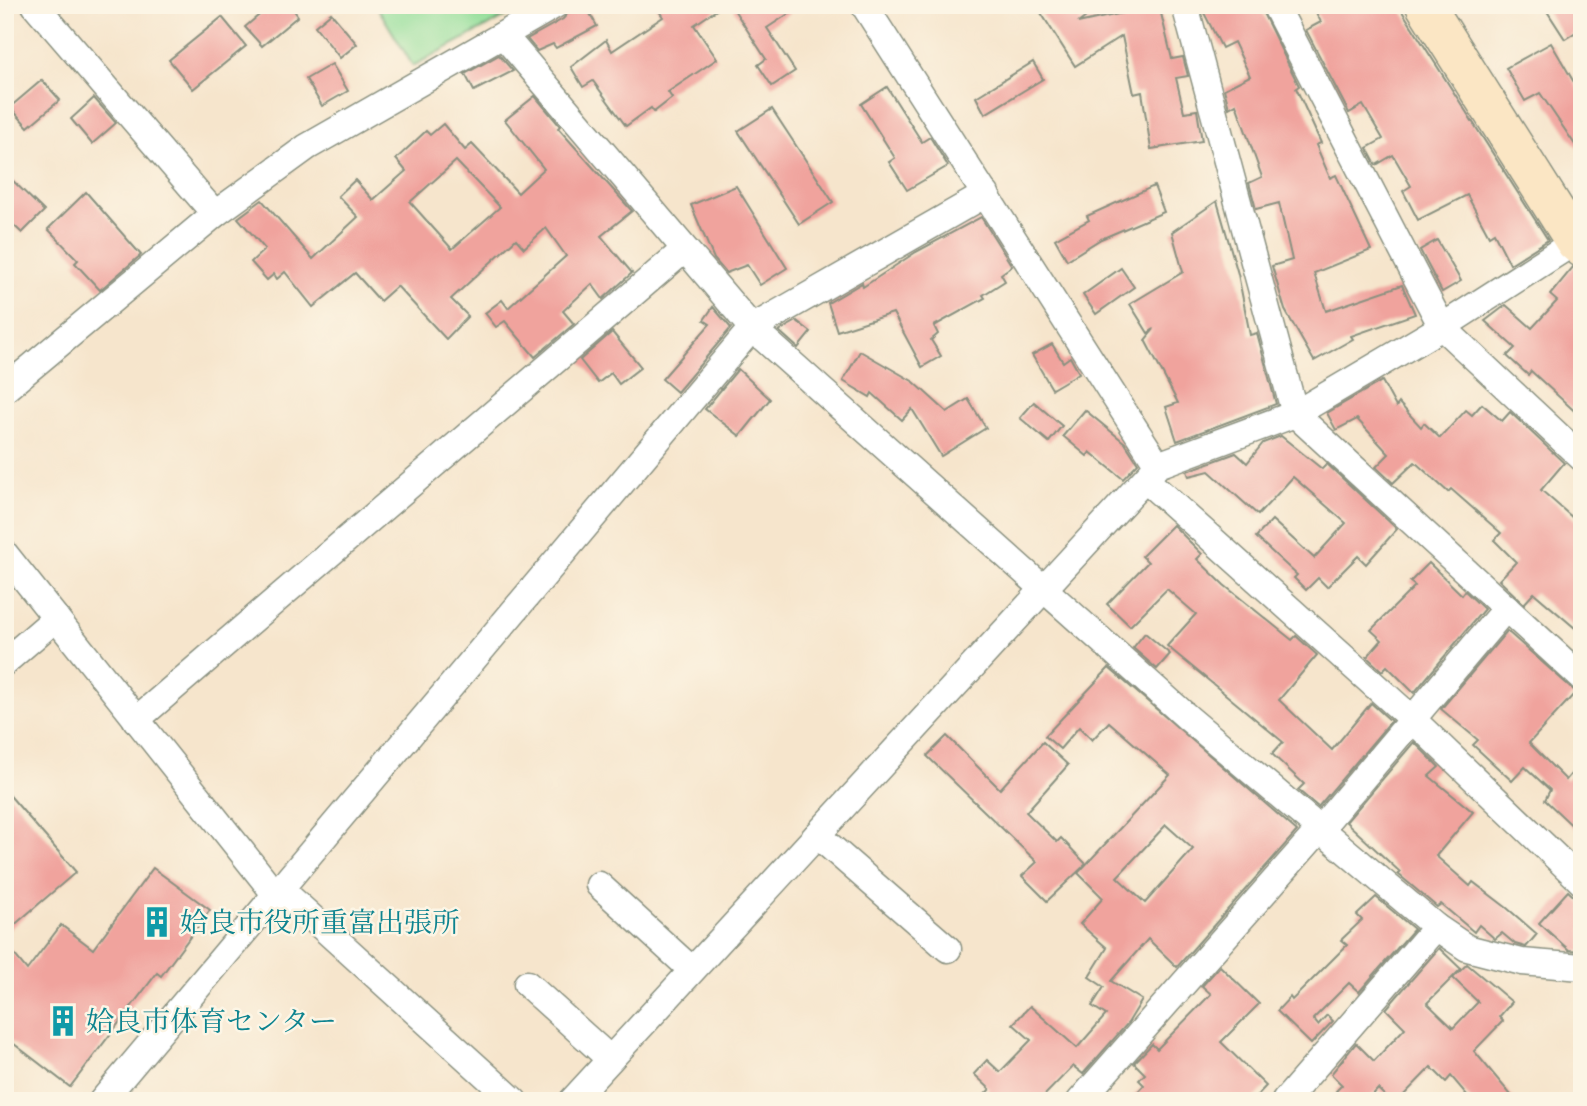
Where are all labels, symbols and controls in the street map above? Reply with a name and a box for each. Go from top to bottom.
building icon: 姶良市役所重富出張所 [140,905,174,939]
place label: 姶良市役所重富出張所 [180,905,460,940]
building icon: 姶良市体育センター [46,1004,80,1038]
place label: 姶良市体育センター [86,1004,337,1039]

